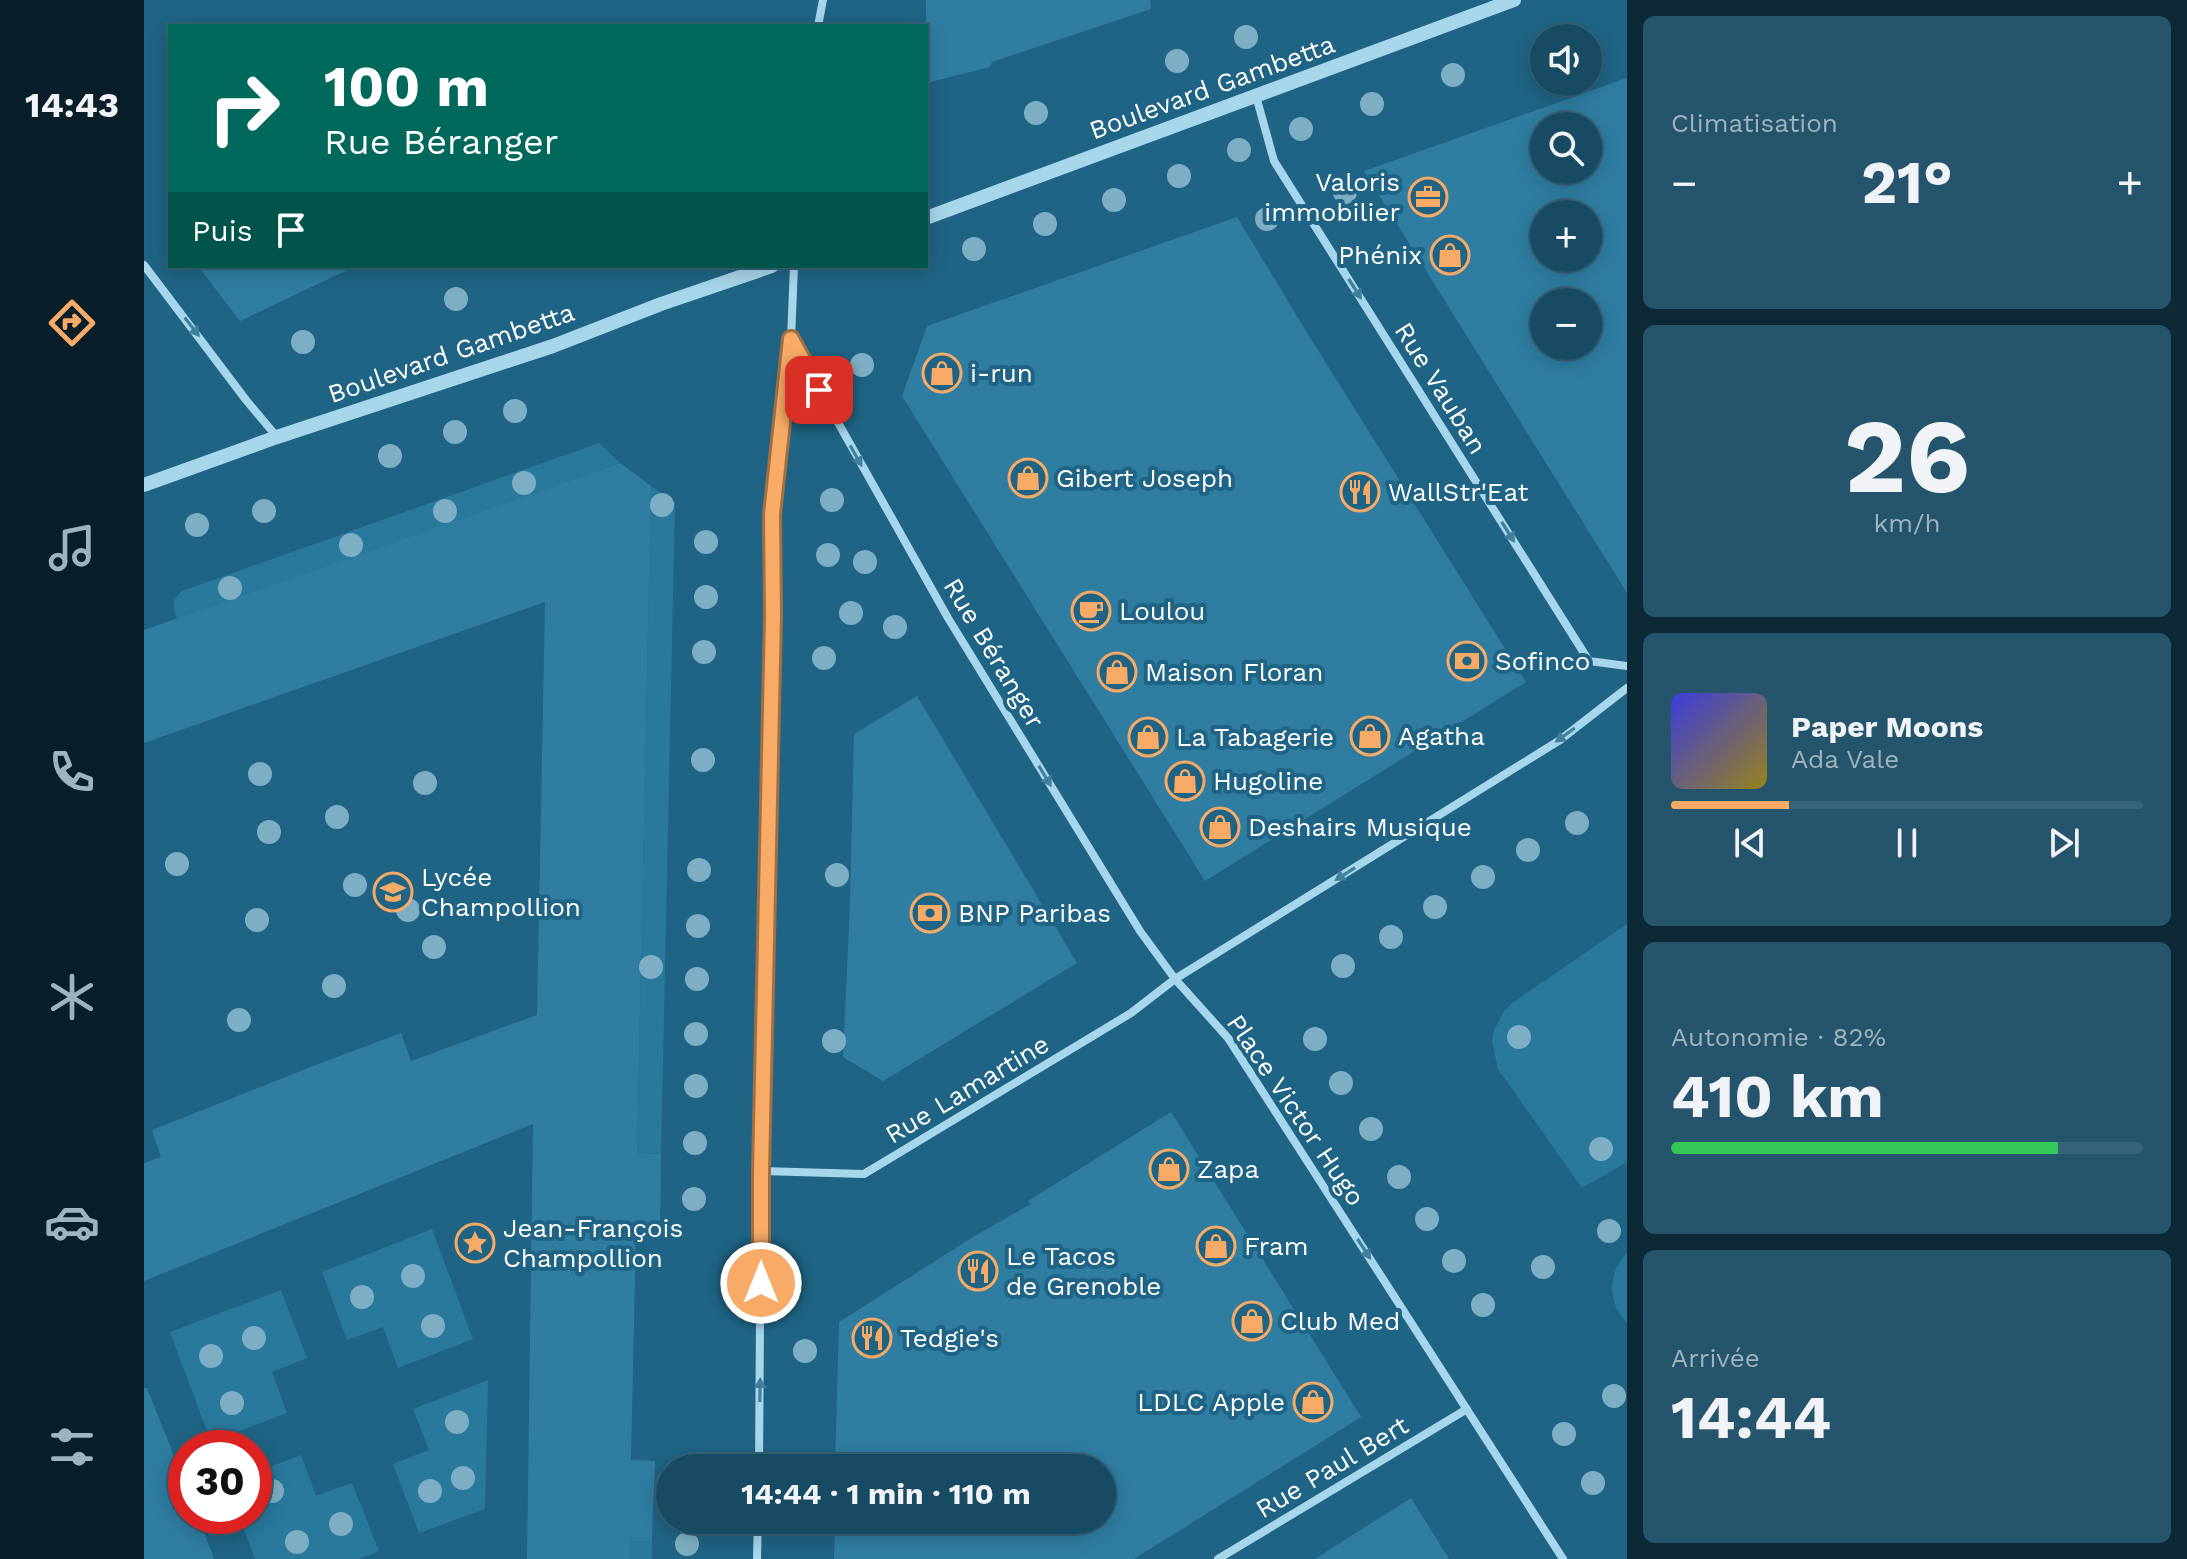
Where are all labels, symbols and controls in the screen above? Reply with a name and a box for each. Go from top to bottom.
map controls [1530,24,1602,360]
button: sound [1530,24,1602,96]
street label: Boulevard Gambetta [1085,29,1339,145]
text: 100 m [324,54,489,120]
icon: right [192,56,296,160]
text: 14:43 [25,84,119,126]
text: Climatisation [1671,108,1838,138]
button: search [1530,112,1602,184]
text: Rue Béranger [324,121,559,163]
text: 21° [1861,147,1953,218]
text: − [1671,157,1698,209]
text: + [2116,157,2143,209]
place label: Valoris immobilier [1264,167,1400,227]
office icon: Valoris immobilier [1407,176,1449,218]
button: + [1530,200,1602,272]
icon: arrive [269,208,313,252]
text: Puis [192,213,253,248]
shop icon: Phénix [1429,234,1471,276]
place label: Phénix [1338,240,1422,270]
one-way arrow [1347,278,1362,299]
button: − [1530,288,1602,360]
icon: directions [44,295,100,351]
street label: Boulevard Gambetta [324,297,578,409]
one-way arrow [183,317,199,337]
street label: Rue Vauban [1389,317,1493,459]
shop icon: i-run [921,352,963,394]
pin [785,356,853,424]
place label: i-run [970,358,1033,388]
icon: arrive [797,368,841,412]
text: 26 [1844,395,1970,517]
one-way arrow [849,445,863,467]
shop icon: Gibert Joseph [1007,457,1049,499]
place label: Gibert Joseph [1056,463,1233,493]
restaurant icon: WallStr'Eat [1339,471,1381,513]
place label: WallStr'Eat [1388,477,1529,507]
text: km/h [1874,508,1940,538]
icon: music [44,520,100,576]
one-way arrow [1500,521,1515,544]
street label: Rue Béranger [938,573,1050,733]
cafe icon: Loulou [1070,590,1112,632]
place label: Loulou [1119,596,1205,626]
bank icon: Sofinco [1446,640,1488,682]
place label: Sofinco [1495,646,1590,676]
shop icon: Maison Floran [1096,651,1138,693]
place label: Maison Floran [1145,657,1323,687]
text: Paper Moons [1791,709,1983,744]
shop icon: Agatha [1349,715,1391,757]
shop icon: La Tabagerie [1127,716,1169,758]
place label: Agatha [1398,721,1485,751]
place label: La Tabagerie [1176,722,1334,752]
one-way arrow [1554,727,1576,743]
icon: phone [44,744,100,800]
text: Ada Vale [1791,744,1899,774]
shop icon: Hugoline [1164,760,1206,802]
one-way arrow [1038,765,1052,787]
place label: Hugoline [1213,766,1323,796]
shop icon: Deshairs Musique [1199,806,1241,848]
place label: Deshairs Musique [1248,812,1472,842]
icon: previous [1728,821,1772,865]
icon: pause [1885,821,1929,865]
icon: next [2042,821,2086,865]
place label: Lycée Champollion [421,862,581,922]
one-way arrow [1334,866,1356,880]
school or university icon: Lycée Champollion [372,871,414,913]
bank icon: BNP Paribas [909,892,951,934]
place label: BNP Paribas [958,898,1111,928]
icon: climate [44,969,100,1025]
street label: Place Victor Hugo [1221,1009,1371,1211]
text: Autonomie · 82% [1671,1022,1886,1052]
street label: Rue Lamartine [880,1028,1054,1150]
text: 410 km [1671,1061,1884,1132]
shop icon: Zapa [1148,1148,1190,1190]
place label: Zapa [1197,1154,1259,1184]
icon: car [44,1194,100,1250]
place label: Jean-François Champollion [503,1213,683,1273]
place icon: Jean-François Champollion [454,1222,496,1264]
shop icon: Fram [1195,1225,1237,1267]
place label: Fram [1244,1231,1309,1261]
one-way arrow [1356,1238,1371,1260]
position arrow [719,1241,803,1325]
place label: Le Tacos de Grenoble [1006,1241,1161,1301]
restaurant icon: Le Tacos de Grenoble [957,1250,999,1292]
shop icon: Club Med [1231,1300,1273,1342]
place label: Club Med [1280,1306,1400,1336]
restaurant icon: Tedgie's [851,1317,893,1359]
place label: Tedgie's [900,1323,999,1353]
text: Arrivée [1671,1343,1760,1373]
one-way arrow [754,1377,766,1402]
shop icon: LDLC Apple [1292,1381,1334,1423]
text: 14:44 [1671,1382,1831,1453]
place label: LDLC Apple [1137,1387,1285,1417]
street label: Rue Paul Bert [1250,1410,1414,1524]
icon: filters [44,1419,100,1475]
speed limit sign: 30 [168,1430,272,1534]
text: 14:44 · 1 min · 110 m [741,1476,1031,1511]

